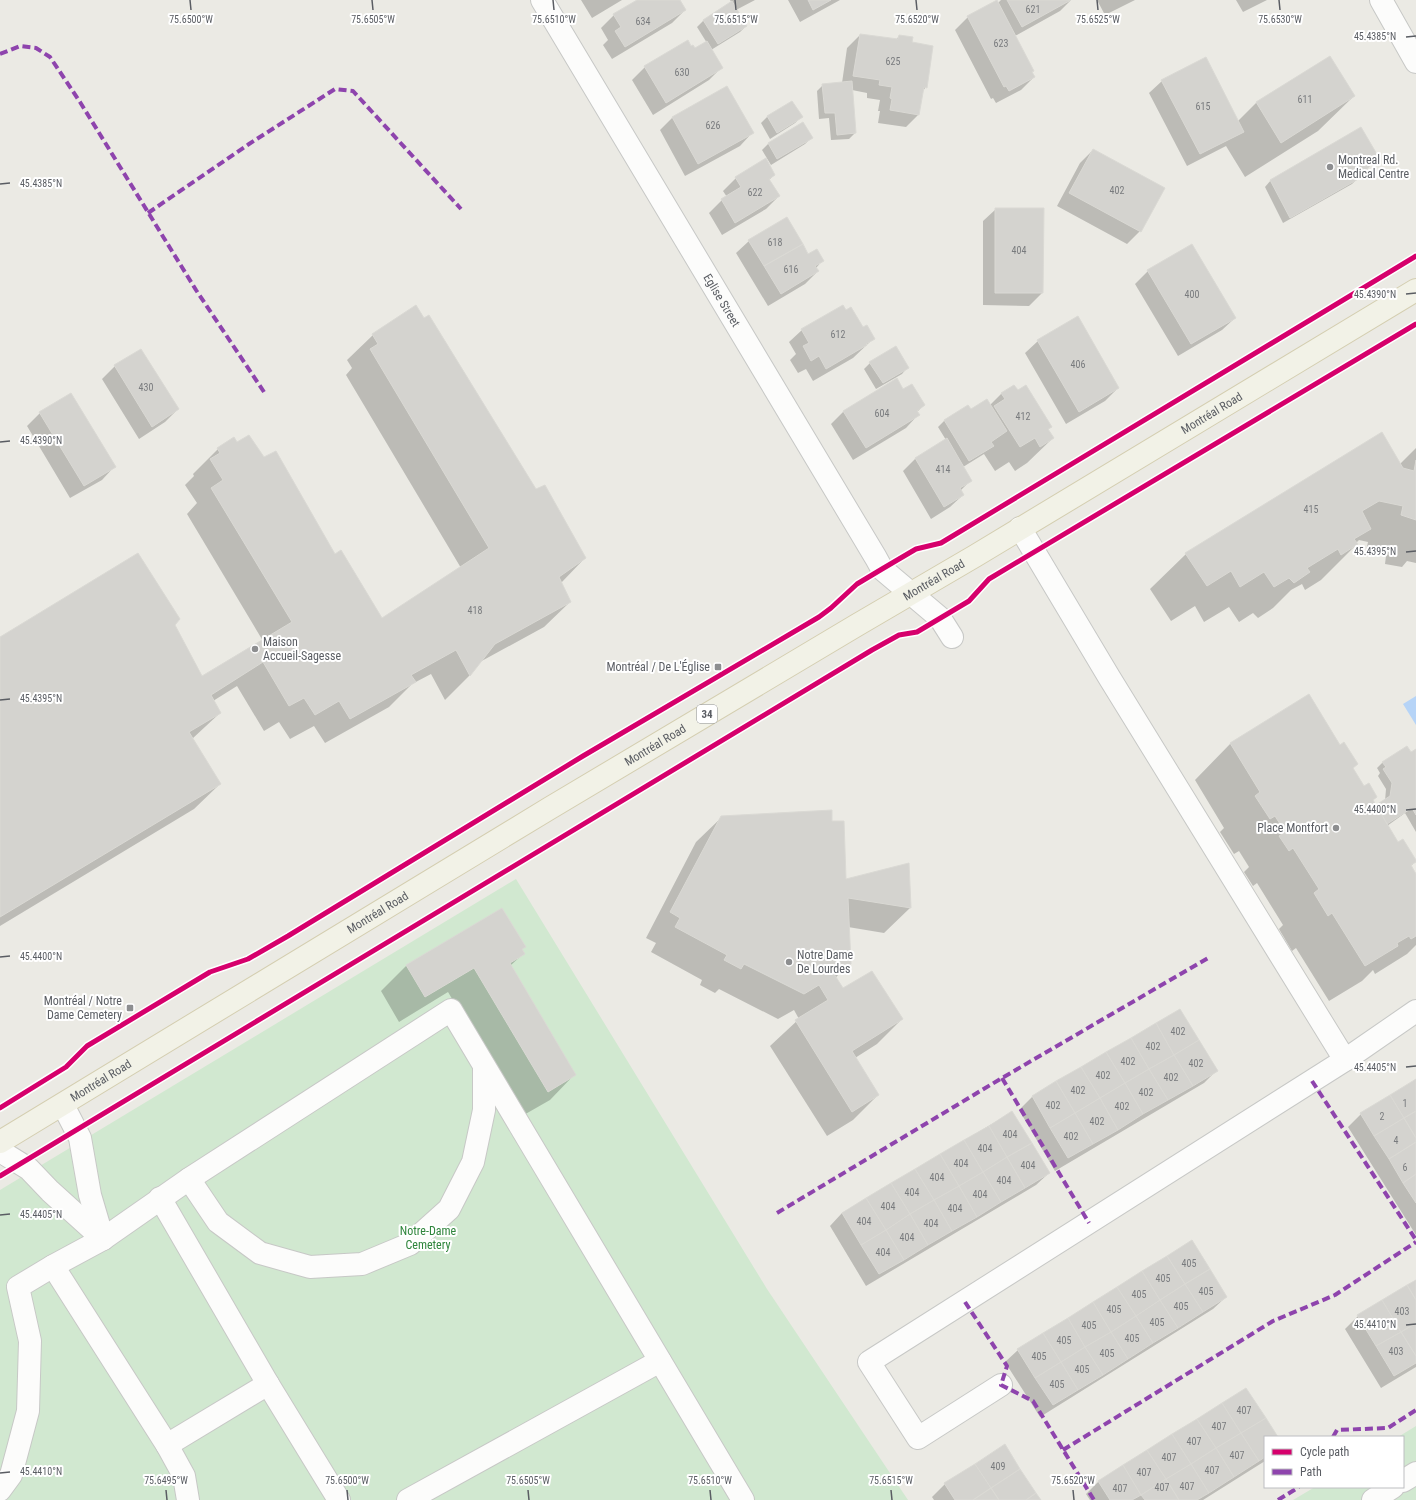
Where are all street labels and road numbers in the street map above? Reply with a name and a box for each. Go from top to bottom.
street label: Eglise Street [701,271,743,330]
street label: Montréal Road [1179,389,1245,437]
street label: Montréal Road [901,557,967,603]
road number: 34 [697,705,717,723]
street label: Montréal Road [622,722,689,769]
street label: Montréal Road [345,889,411,936]
street label: Montréal Road [68,1057,134,1105]

